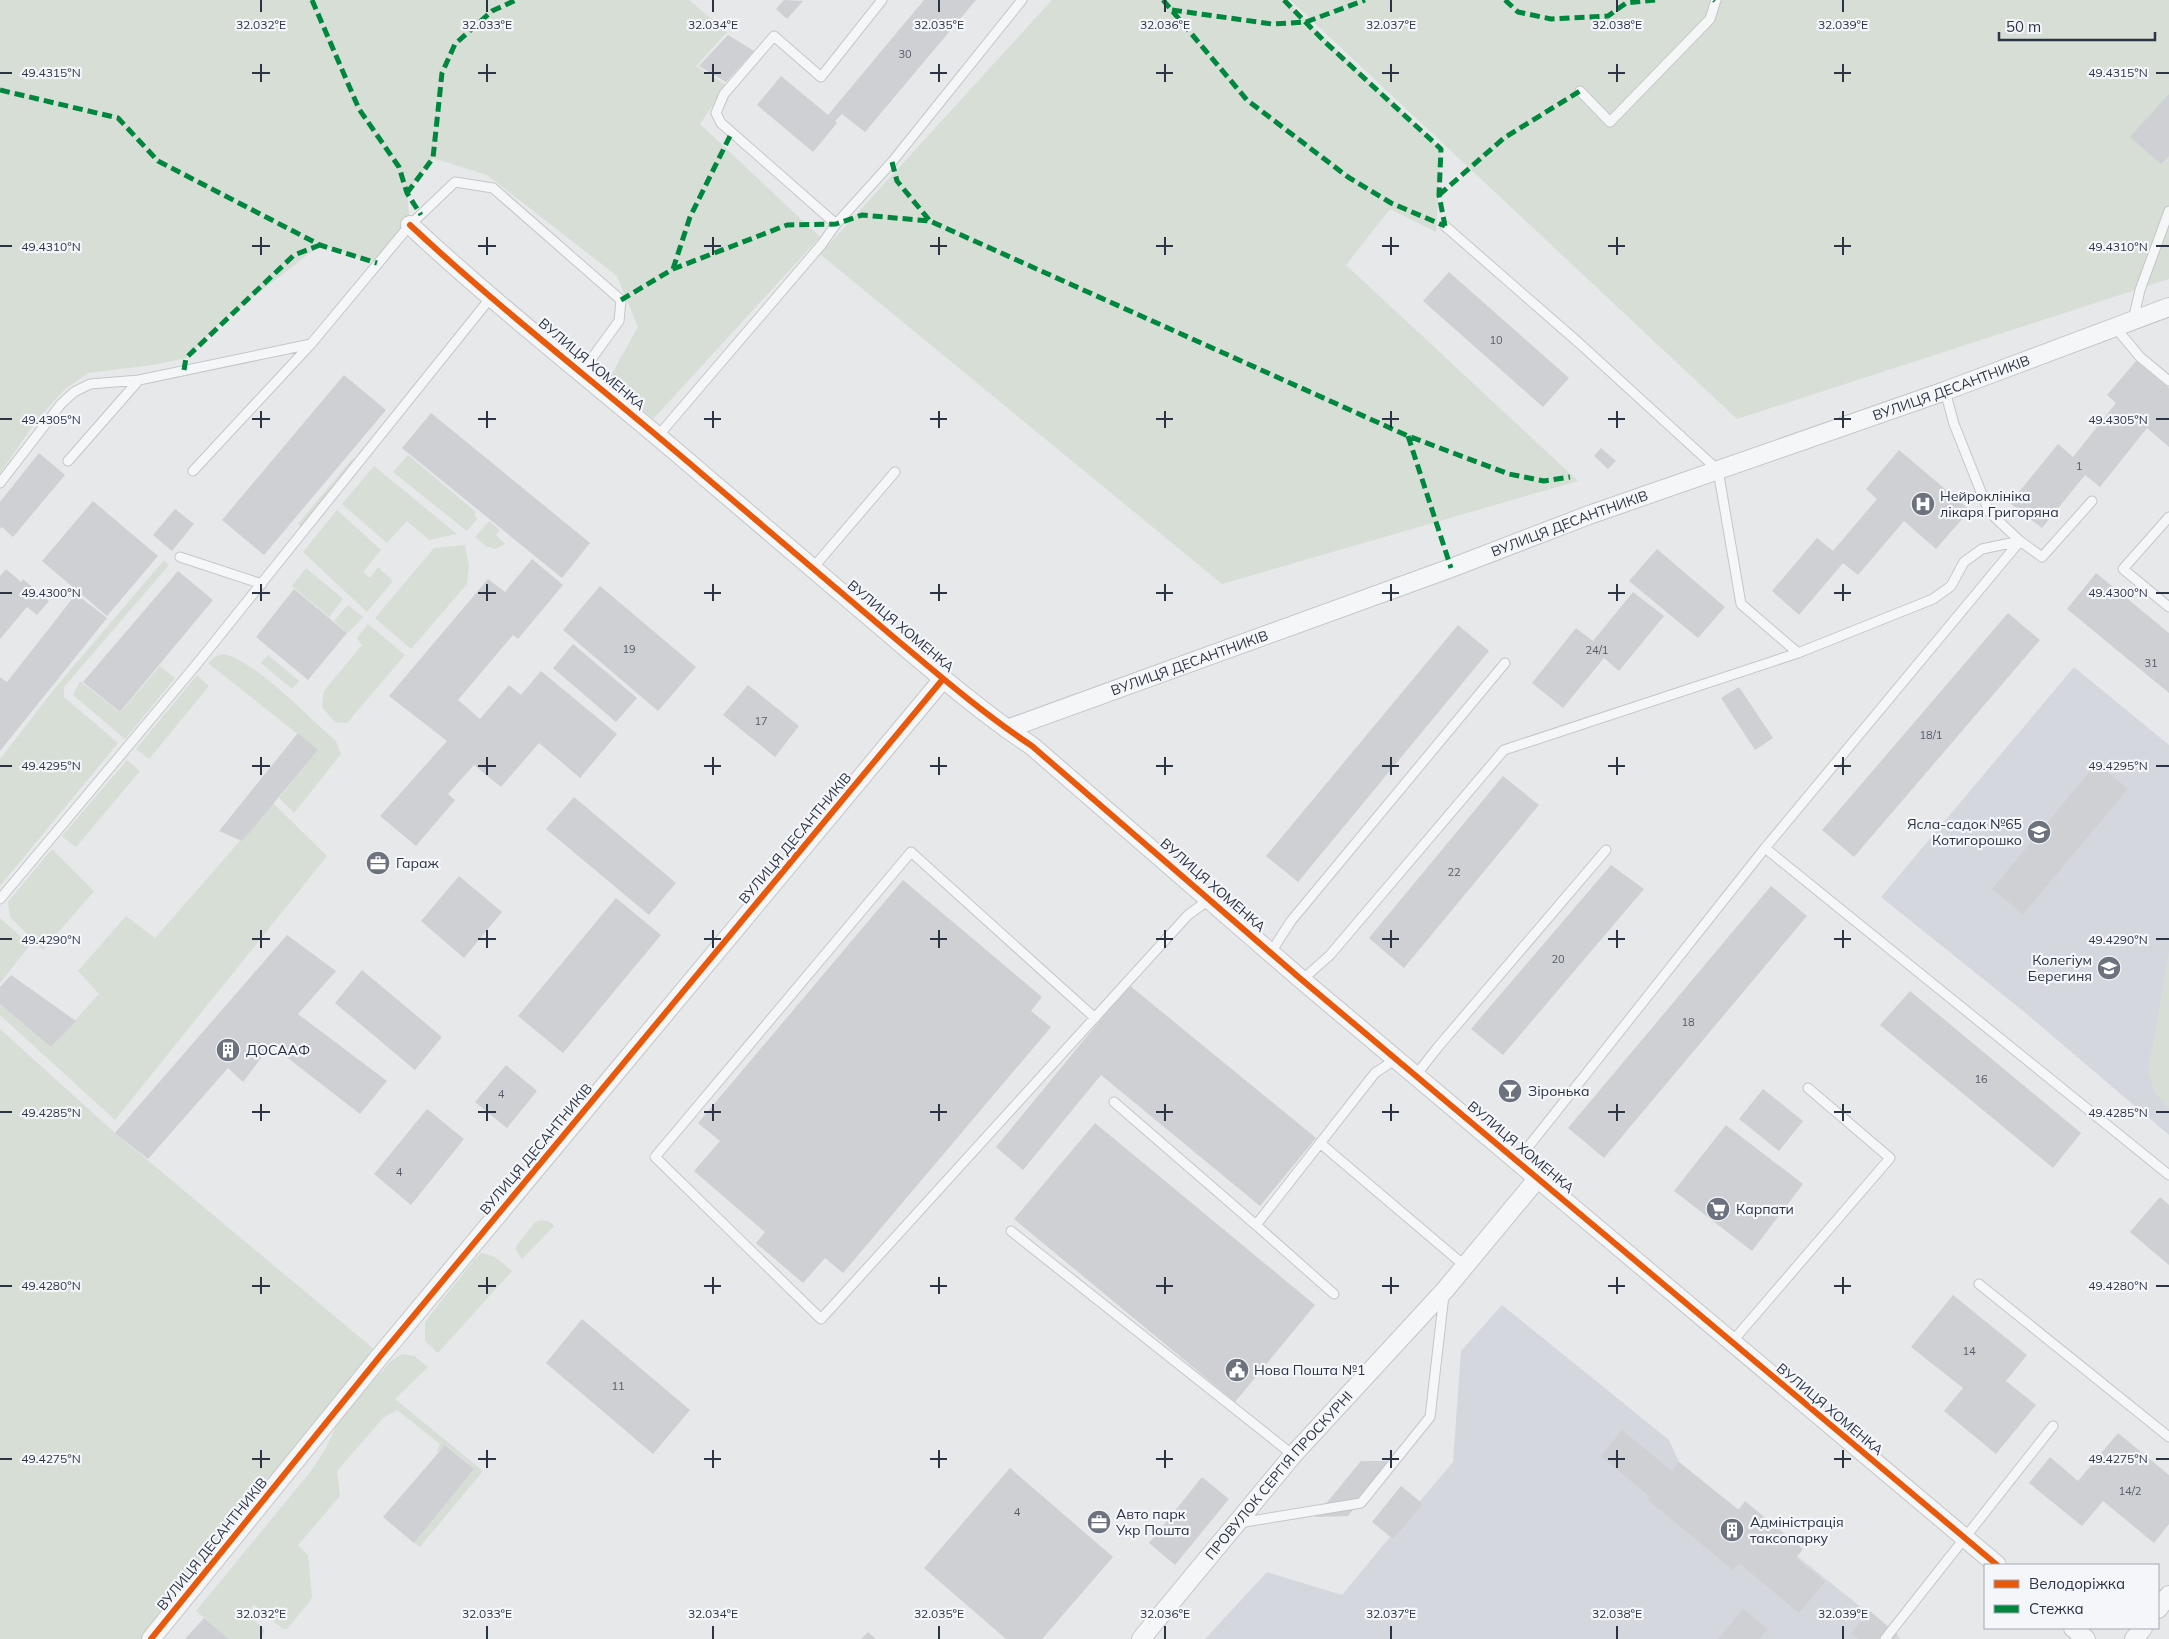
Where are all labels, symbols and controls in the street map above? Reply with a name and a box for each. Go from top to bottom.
scale bar [1999,10,2155,42]
text: 32.032°E [236,17,286,32]
text: 32.033°E [462,17,512,32]
text: 32.034°E [688,17,738,32]
text: 32.035°E [914,17,964,32]
text: 32.036°E [1140,17,1190,32]
text: 32.037°E [1366,17,1416,32]
text: 32.038°E [1592,17,1642,32]
text: 32.039°E [1818,17,1868,32]
text: 50 m [2006,17,2041,36]
house number: 30 [898,47,912,61]
text: 49.4315°N [21,65,81,80]
text: 49.4315°N [2088,65,2148,80]
text: 49.4310°N [21,239,81,254]
text: 49.4310°N [2088,239,2148,254]
street label: ВУЛИЦЯ ХОМЕНКА [535,314,650,414]
house number: 10 [1489,333,1503,347]
street label: ВУЛИЦЯ ДЕСАНТНИКІВ [1870,351,2032,425]
text: 49.4305°N [21,412,81,427]
text: 49.4305°N [2088,412,2148,427]
house number: 1 [2076,459,2082,473]
street label: ВУЛИЦЯ ДЕСАНТНИКІВ [1489,486,1650,561]
place label: Нейроклініка лікаря Григоряна [1940,487,2059,521]
hospital icon: Нейроклініка лікаря Григоряна [1910,491,1936,517]
street label: ВУЛИЦЯ ХОМЕНКА [844,576,959,676]
text: 49.4300°N [21,585,81,600]
text: 49.4300°N [2088,585,2148,600]
street label: ВУЛИЦЯ ДЕСАНТНИКІВ [1108,626,1270,700]
house number: 19 [622,642,636,656]
house number: 24/1 [1586,643,1608,657]
house number: 31 [2144,656,2158,670]
house number: 17 [754,714,768,728]
house number: 18/1 [1920,728,1942,742]
text: 49.4295°N [21,758,81,773]
text: 49.4295°N [2088,758,2148,773]
street label: ВУЛИЦЯ ДЕСАНТНИКІВ [735,769,855,907]
place label: Ясла-садок №65 Котигорошко [1907,815,2022,849]
school or university icon: Ясла-садок №65 Котигорошко [2026,819,2052,845]
street label: ВУЛИЦЯ ХОМЕНКА [1157,834,1270,936]
office icon: Гараж [365,850,391,876]
place label: Гараж [396,854,440,872]
house number: 22 [1447,865,1461,879]
text: 49.4290°N [21,932,81,947]
text: 49.4290°N [2088,932,2148,947]
place label: Колегіум Берегиня [2028,951,2092,985]
house number: 20 [1551,952,1565,966]
school or university icon: Колегіум Берегиня [2096,955,2122,981]
house number: 18 [1681,1015,1695,1029]
building icon: ДОСААФ [215,1037,241,1063]
place label: ДОСААФ [246,1041,310,1059]
house number: 16 [1974,1072,1988,1086]
bar icon: Зіронька [1497,1078,1523,1104]
street label: ВУЛИЦЯ ДЕСАНТНИКІВ [476,1080,596,1218]
place label: Зіронька [1528,1082,1589,1100]
house number: 4 [498,1087,505,1101]
street label: ВУЛИЦЯ ХОМЕНКА [1464,1097,1579,1197]
text: 49.4285°N [21,1105,81,1120]
text: 49.4285°N [2088,1105,2148,1120]
house number: 4 [396,1165,403,1179]
supermarket icon: Карпати [1705,1196,1731,1222]
place label: Карпати [1736,1200,1794,1218]
text: 49.4280°N [21,1278,81,1293]
text: 49.4280°N [2088,1278,2148,1293]
house number: 14 [1962,1344,1976,1358]
public building icon: Нова Пошта №1 [1224,1357,1250,1383]
street label: ВУЛИЦЯ ХОМЕНКА [1773,1359,1888,1459]
place label: Нова Пошта №1 [1254,1361,1365,1379]
house number: 11 [611,1379,625,1393]
street label: ПРОВУЛОК СЕРГІЯ ПРОСКУРНІ [1201,1387,1356,1563]
text: 49.4275°N [21,1451,81,1466]
text: 49.4275°N [2088,1451,2148,1466]
street label: ВУЛИЦЯ ДЕСАНТНИКІВ [153,1474,271,1614]
house number: 14/2 [2119,1484,2142,1498]
house number: 4 [1014,1505,1021,1519]
place label: Авто парк Укр Пошта [1115,1505,1190,1539]
office icon: Авто парк Укр Пошта [1086,1509,1112,1535]
place label: Адміністрація таксопарку [1750,1513,1844,1547]
building icon: Адміністрація таксопарку [1719,1517,1745,1543]
legend [1984,1564,2159,1629]
text: Велодоріжка [2029,1574,2125,1593]
text: Стежка [2029,1599,2084,1618]
text: 32.032°E [236,1606,286,1621]
text: 32.033°E [462,1606,512,1621]
text: 32.034°E [688,1606,738,1621]
text: 32.035°E [914,1606,964,1621]
text: 32.036°E [1140,1606,1190,1621]
text: 32.037°E [1366,1606,1416,1621]
text: 32.038°E [1592,1606,1642,1621]
text: 32.039°E [1818,1606,1868,1621]

